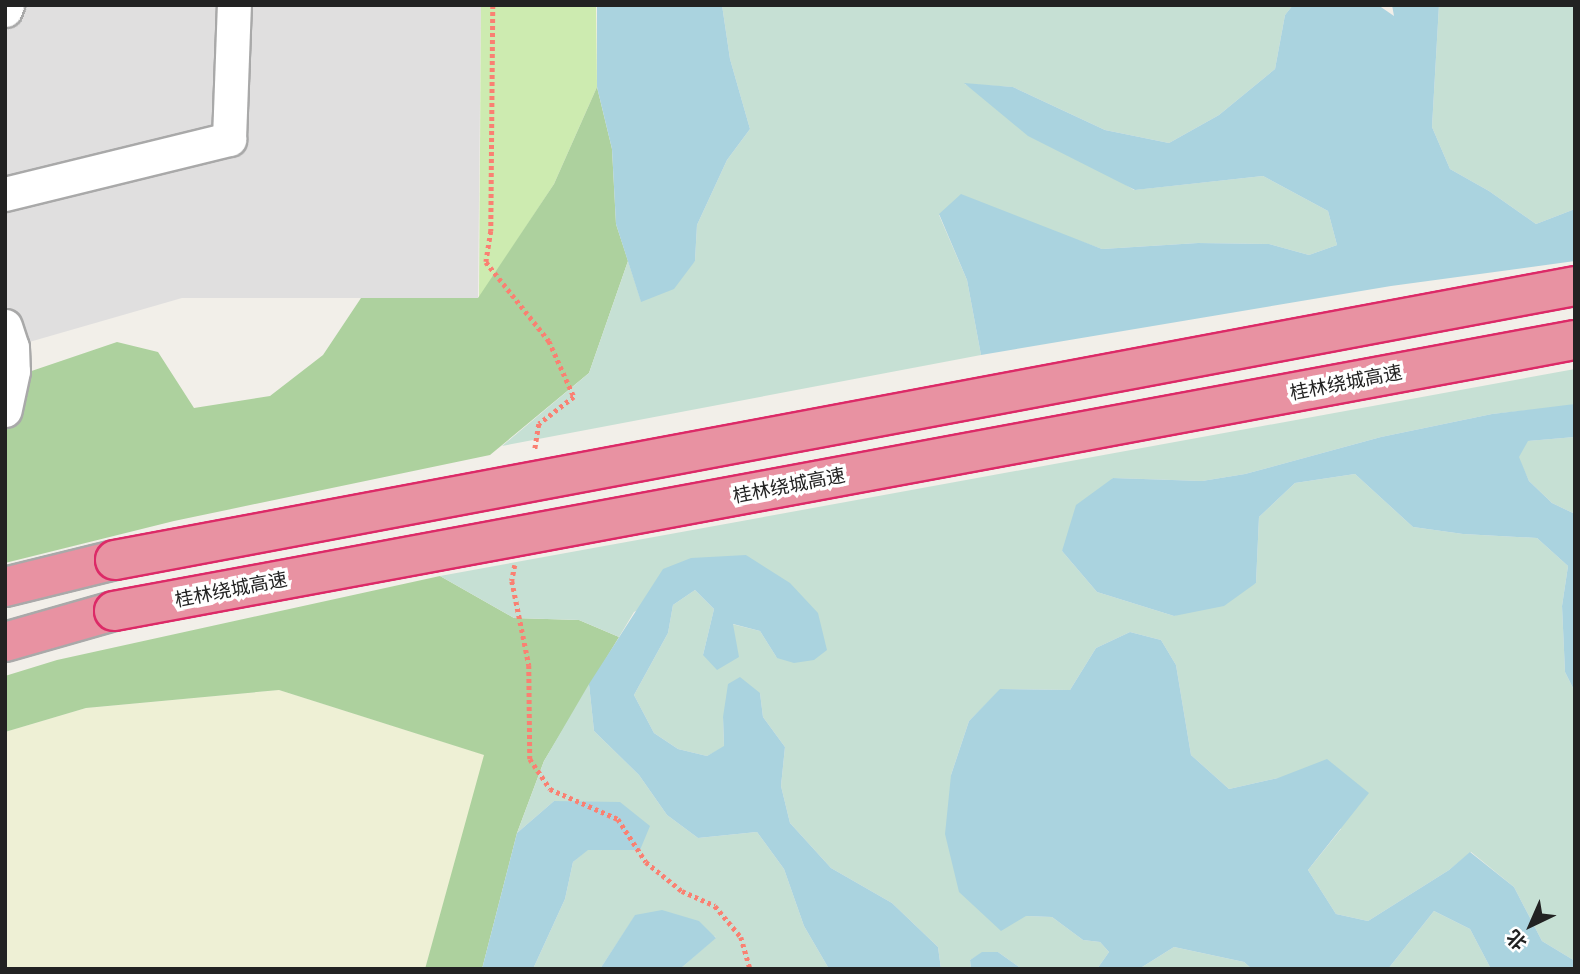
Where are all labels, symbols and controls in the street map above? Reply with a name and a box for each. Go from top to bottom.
street label: 桂林绕城高速 [1288,361,1404,405]
street label: 桂林绕城高速 [731,464,847,508]
street label: 桂林绕城高速 [173,568,289,612]
north arrow [1496,890,1566,960]
text: 北 [1502,926,1531,955]

